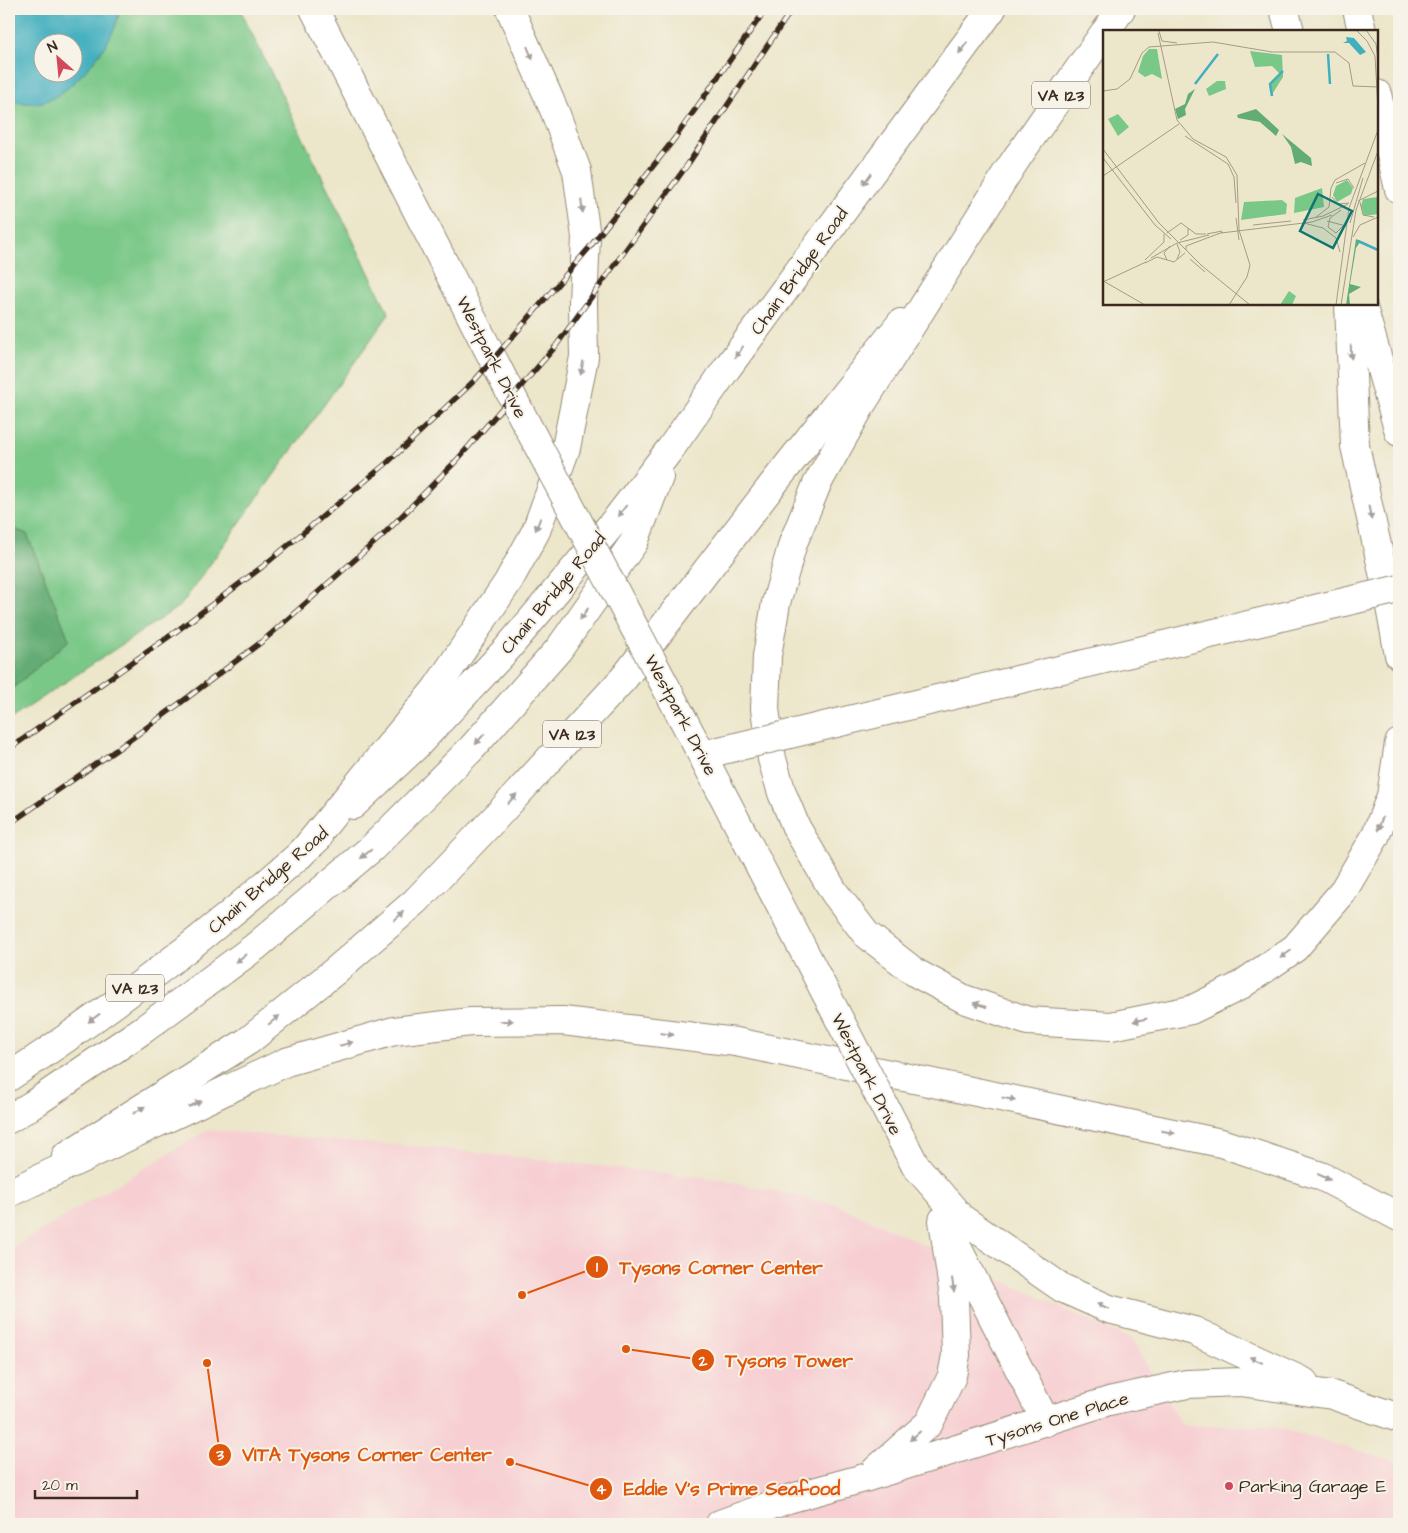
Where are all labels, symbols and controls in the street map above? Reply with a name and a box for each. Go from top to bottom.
inset map [1103,30,1378,305]
north arrow [32,32,82,82]
text: N [44,36,61,58]
one-way arrow [958,41,968,55]
one-way arrow [526,46,534,60]
road number: VA 123 [1032,82,1090,108]
one-way arrow [861,172,872,185]
one-way arrow [578,198,586,214]
street label: Chain Bridge Road [745,202,855,341]
street label: Westpark Drive [450,292,533,423]
one-way arrow [734,345,744,359]
one-way arrow [1348,345,1356,361]
one-way arrow [577,361,585,377]
one-way arrow [617,504,628,517]
one-way arrow [1366,506,1374,521]
one-way arrow [534,517,542,532]
street label: Chain Bridge Road [495,527,613,660]
one-way arrow [579,607,589,620]
street label: Westpark Drive [638,650,723,780]
road number: VA 123 [543,721,601,748]
one-way arrow [475,732,486,745]
one-way arrow [506,794,518,806]
one-way arrow [1376,817,1384,832]
street label: Chain Bridge Road [203,821,335,940]
one-way arrow [359,848,372,859]
one-way arrow [393,911,405,922]
one-way arrow [1279,949,1292,959]
one-way arrow [234,953,248,963]
road number: VA 123 [106,974,164,1001]
one-way arrow [973,1001,988,1008]
street label: Westpark Drive [825,1009,908,1140]
one-way arrow [88,1013,101,1024]
one-way arrow [267,1015,281,1025]
one-way arrow [498,1017,514,1025]
one-way arrow [1131,1017,1147,1025]
one-way arrow [660,1030,676,1038]
one-way arrow [338,1040,353,1048]
one-way arrow [1001,1095,1016,1103]
one-way arrow [188,1100,202,1108]
one-way arrow [132,1105,145,1114]
one-way arrow [1160,1128,1176,1136]
one-way arrow [1317,1174,1331,1182]
callout: Tysons Corner Center [585,1250,833,1284]
text: Tysons Corner Center [618,1255,823,1283]
text: 1 [596,1257,598,1278]
one-way arrow [949,1278,957,1294]
one-way arrow [1096,1302,1110,1310]
callout: Tysons Tower [690,1343,863,1377]
text: Tysons Tower [724,1348,853,1376]
text: 2 [698,1351,708,1372]
one-way arrow [1249,1355,1263,1363]
street label: Tysons One Place [983,1386,1132,1454]
one-way arrow [909,1430,922,1441]
callout: VITA Tysons Corner Center [208,1438,502,1472]
text: VITA Tysons Corner Center [241,1442,492,1470]
text: 3 [215,1445,224,1466]
scale bar [35,1468,138,1500]
callout: Eddie V's Prime Seafood [589,1472,850,1506]
place label: Parking Garage E [1239,1474,1387,1500]
text: 20 m [42,1475,78,1496]
text: Eddie V's Prime Seafood [624,1476,840,1503]
text: 4 [596,1479,607,1500]
marker: Parking Garage E [1223,1480,1235,1492]

